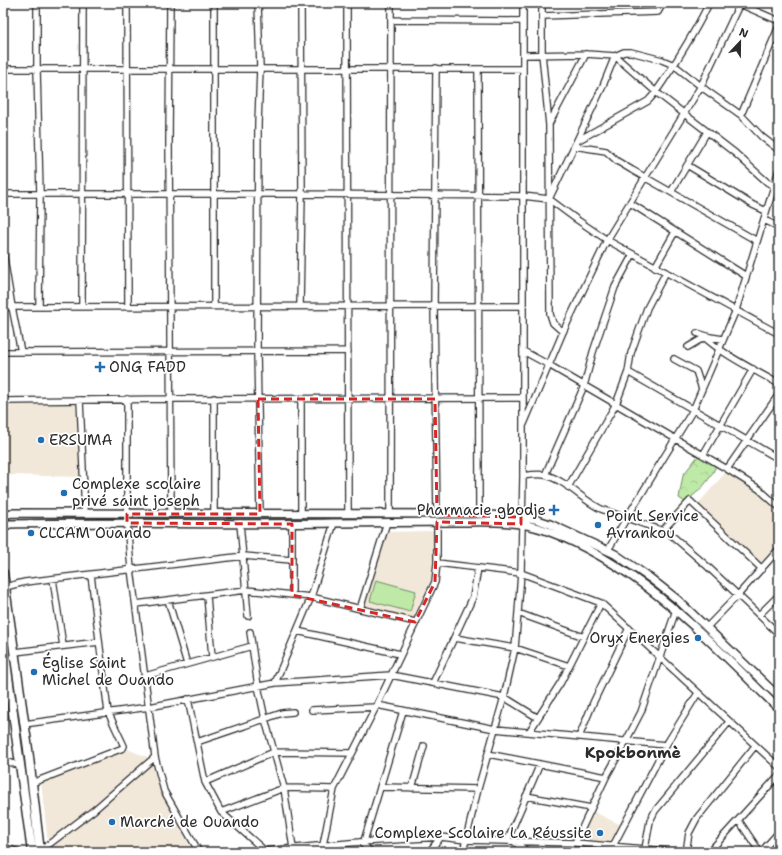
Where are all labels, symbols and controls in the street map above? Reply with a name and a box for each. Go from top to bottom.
north arrow [720,22,760,62]
text: N [737,25,751,42]
place label: ONG FADD [109,357,186,377]
marker: ONG FADD [94,361,106,373]
place label: ERSUMA [49,430,112,450]
marker: ERSUMA [36,435,46,445]
place label: Complexe scolaire privé saint joseph [72,474,201,511]
marker: Complexe scolaire privé saint joseph [59,488,69,498]
place label: Pharmacie gbodje [417,500,546,520]
marker: Pharmacie gbodje [549,505,559,515]
place label: Point Service Avrankou [606,506,699,543]
marker: Point Service Avrankou [593,520,603,530]
place label: CLCAM Ouando [39,523,151,543]
marker: CLCAM Ouando [26,528,36,538]
place label: Oryx Energies [589,628,690,648]
marker: Oryx Energies [693,633,703,643]
place label: Église Saint Michel de Ouando [42,652,174,690]
marker: Église Saint Michel de Ouando [29,667,39,677]
district label: Kpokbonmè [585,742,682,763]
place label: Marché de Ouando [120,812,259,832]
marker: Marché de Ouando [107,817,117,827]
place label: Complexe Scolaire La Réussite [375,823,592,843]
marker: Complexe Scolaire La Réussite [595,828,605,838]

